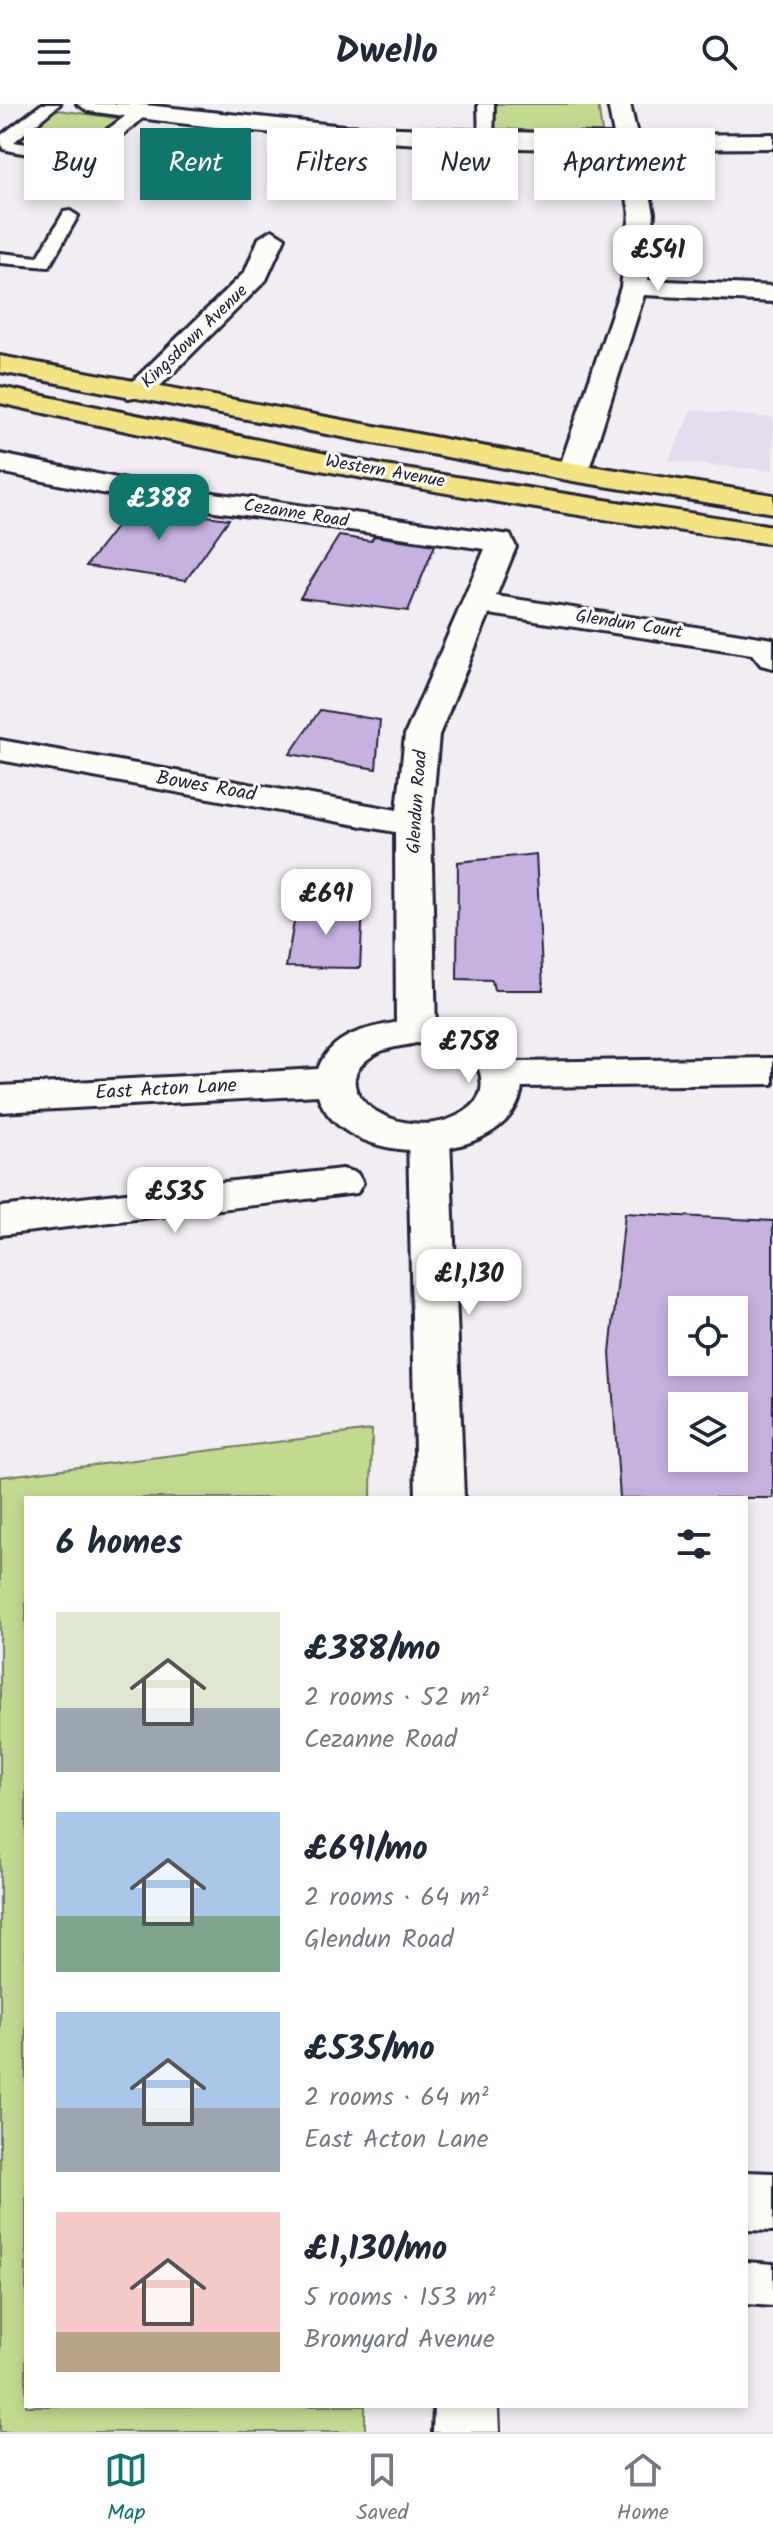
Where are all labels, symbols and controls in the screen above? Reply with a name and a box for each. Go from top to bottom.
text: Dwello [335,24,438,81]
icon: menu [32,30,76,74]
icon: search [697,30,741,74]
chip: Buy [24,128,124,200]
chip: Rent [140,128,251,200]
chip: Filters [267,128,396,200]
chip: New [412,128,518,200]
chip: Apartment [534,128,715,200]
pin: £541 [611,225,705,293]
text: £541 [631,230,685,272]
street label: Kingsdown Avenue [135,278,255,396]
street label: Western Avenue [323,447,447,497]
pin: £388 [112,474,206,542]
text: £388 [127,479,191,521]
street label: Cezanne Road [241,491,352,537]
street label: Glendun Court [573,602,686,648]
street label: Glendun Road [400,748,436,855]
street label: Bowes Road [154,762,259,812]
pin: £691 [279,869,373,937]
text: £691 [299,874,353,916]
pin: £758 [422,1017,516,1085]
text: £758 [439,1022,499,1064]
street label: East Acton Lane [94,1070,238,1110]
pin: £535 [128,1167,222,1235]
text: £535 [145,1172,205,1214]
pin: £1,130 [404,1249,534,1317]
text: £1,130 [434,1254,504,1296]
map controls [668,1296,748,1472]
button: locate [668,1296,748,1376]
button: layers [668,1392,748,1472]
text: 6 homes [56,1517,182,1571]
icon: filters [672,1522,716,1566]
text: £388/mo [304,1623,441,1677]
icon: home [120,1644,216,1740]
text: 2 rooms · 52 m² [304,1677,489,1719]
text: Cezanne Road [304,1719,457,1761]
text: £691/mo [304,1823,428,1877]
icon: home [120,1844,216,1940]
text: 2 rooms · 64 m² [304,1877,488,1919]
text: Glendun Road [304,1919,454,1961]
text: £535/mo [304,2023,435,2077]
icon: home [120,2044,216,2140]
text: 2 rooms · 64 m² [304,2077,488,2119]
text: East Acton Lane [304,2119,488,2161]
text: £1,130/mo [304,2223,447,2277]
icon: home [120,2244,216,2340]
text: 5 rooms · 153 m² [304,2277,495,2319]
text: Bromyard Avenue [304,2319,495,2361]
tab: Map [104,2448,148,2531]
tab: Saved [356,2448,409,2531]
tab: Home [617,2448,669,2531]

